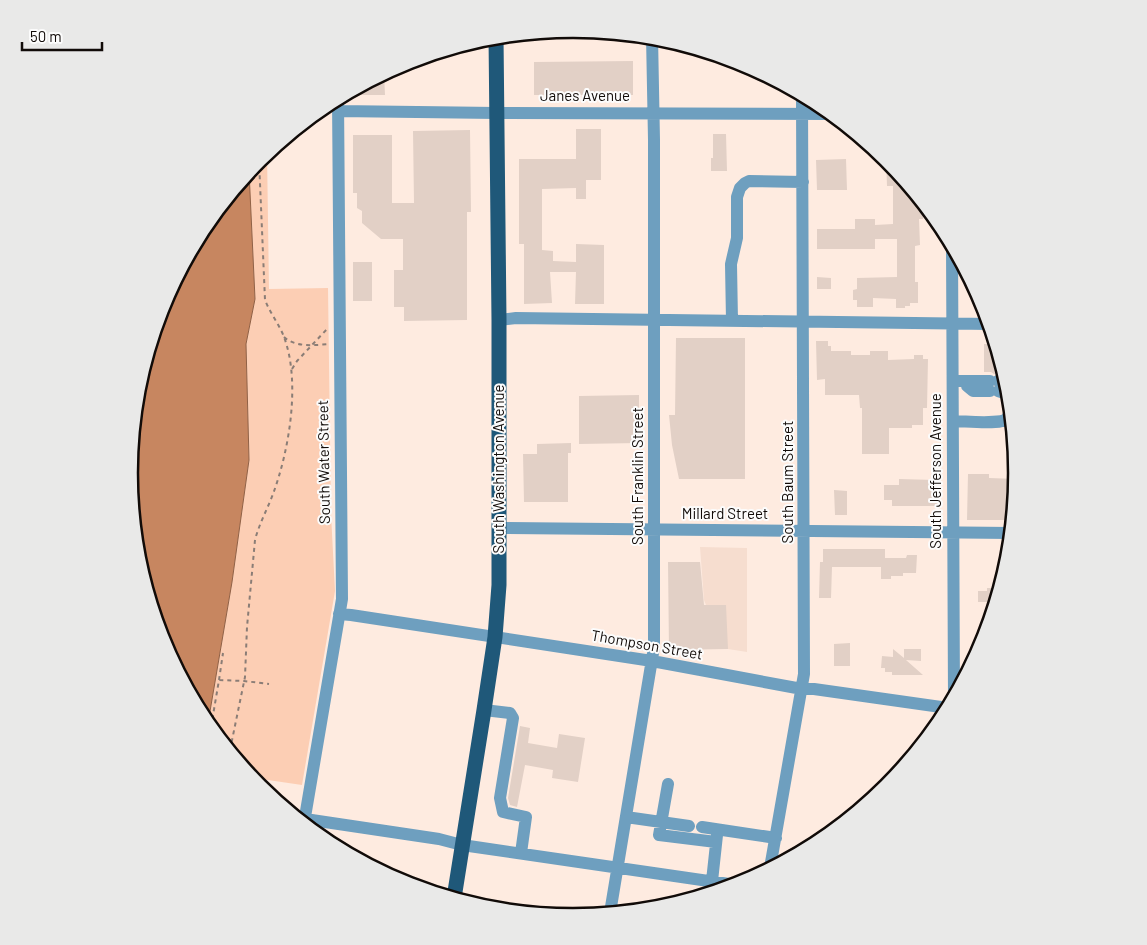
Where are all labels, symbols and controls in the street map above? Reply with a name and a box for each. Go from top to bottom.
scale bar [22,20,102,52]
text: 50 m [30,27,62,45]
street label: Janes Avenue [540,86,630,104]
street label: South Washington Avenue [489,384,507,554]
street label: South Jefferson Avenue [926,393,944,549]
street label: South Water Street [313,400,333,524]
street label: South Franklin Street [628,407,646,545]
street label: South Baum Street [778,421,796,543]
street label: Millard Street [682,504,768,522]
street label: Thompson Street [590,625,704,663]

